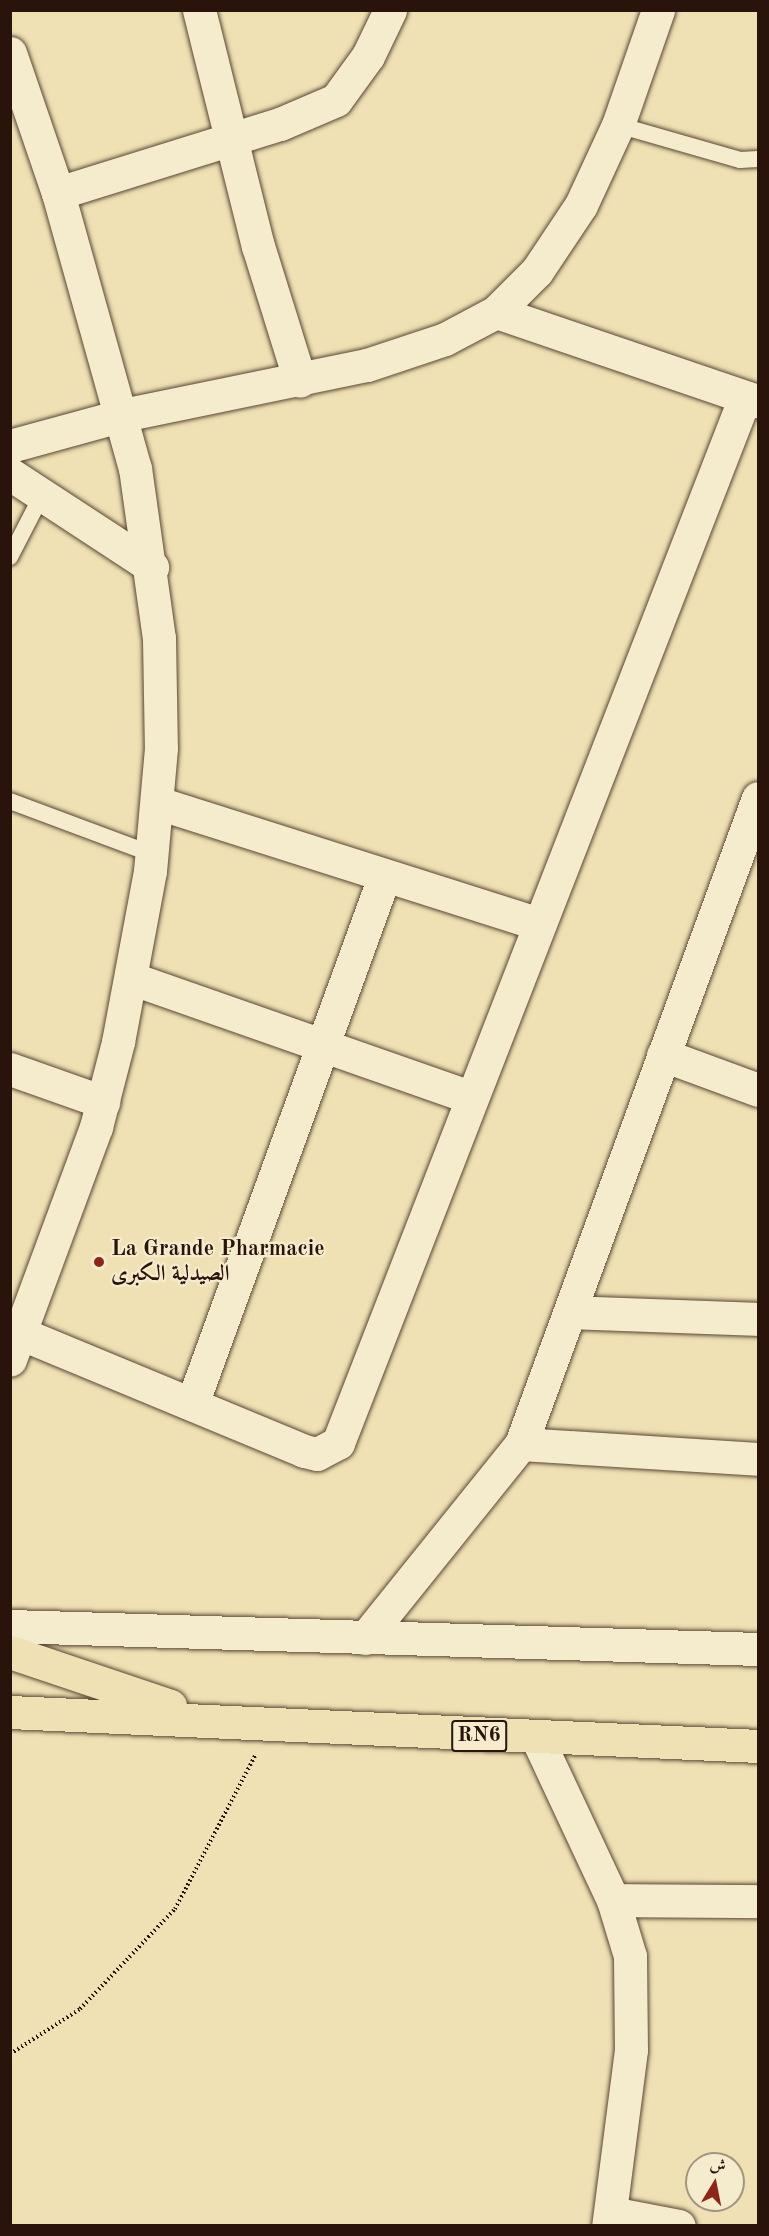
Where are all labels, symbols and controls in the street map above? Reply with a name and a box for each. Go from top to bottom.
place label: La Grande Pharmacie الصيدلية الكبرى [111,1236,325,1288]
marker: La Grande Pharmacie الصيدلية الكبرى [92,1255,106,1269]
road number: RN6 [450,1718,508,1754]
north arrow [685,2152,745,2212]
text: ش [709,2157,727,2175]

